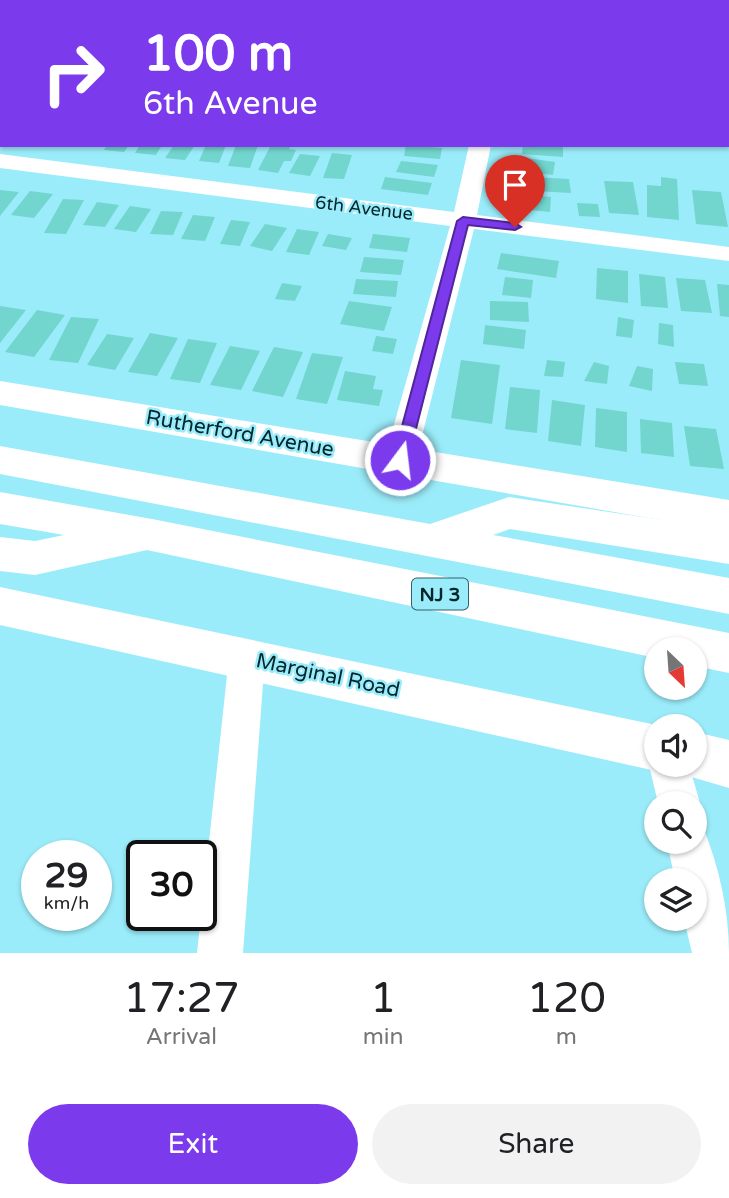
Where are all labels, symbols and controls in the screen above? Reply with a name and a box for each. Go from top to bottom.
text: 100 m [143,25,293,84]
icon: right [28,28,119,119]
text: 6th Avenue [143,85,318,123]
pin [485,155,545,227]
icon: arrive [496,166,534,204]
street label: 6th Avenue [314,191,414,225]
street label: Rutherford Avenue [144,405,336,462]
position arrow [363,423,437,497]
road number: NJ 3 [412,579,468,610]
north arrow [644,637,707,700]
map controls [644,637,707,931]
street label: Marginal Road [254,648,402,703]
button: sound [644,714,707,777]
button: search [644,791,707,854]
speed limit sign: 30 [126,840,217,931]
text: 29 [45,855,88,897]
button: layers [644,868,707,931]
text: km/h [44,892,89,914]
text: 17:27 [123,973,240,1024]
text: 1 [370,973,396,1024]
text: 120 [527,973,606,1024]
text: Arrival [146,1023,217,1051]
text: min [363,1023,404,1051]
text: m [556,1023,577,1051]
button: Exit [28,1104,358,1184]
button: Share [372,1104,701,1184]

